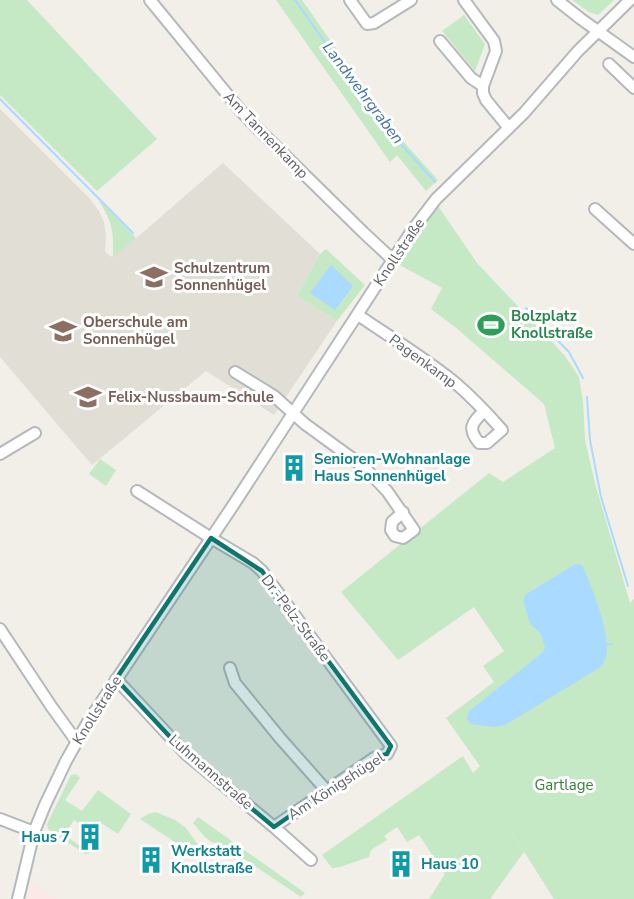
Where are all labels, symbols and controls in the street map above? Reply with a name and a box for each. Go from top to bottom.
water label: Landwehrgraben [317,37,409,149]
street label: Am Tannenkamp [219,87,313,183]
street label: Knollstraße [369,214,429,290]
place label: Schulzentrum Sonnenhügel [174,258,270,295]
school or university icon: Schulzentrum Sonnenhügel [139,262,169,292]
place label: Bolzplatz Knollstraße [511,306,593,343]
sports icon: Bolzplatz Knollstraße [476,310,506,340]
place label: Oberschule am Sonnenhügel [83,312,188,349]
school or university icon: Oberschule am Sonnenhügel [48,316,78,346]
street label: Pagenkamp [385,330,461,393]
school or university icon: Felix-Nussbaum-Schule [73,382,103,412]
place label: Felix-Nussbaum-Schule [108,387,274,407]
place label: Senioren-Wohnanlage Haus Sonnenhügel [314,449,470,486]
building icon: Senioren-Wohnanlage Haus Sonnenhügel [279,453,309,483]
street label: Dr.-Pelz-Straße [257,570,335,666]
street label: Knollstraße [68,672,126,748]
street label: Luhmannstraße [165,730,257,814]
street label: Am Königshügel [284,747,389,825]
park label: Gartlage [534,775,594,795]
building icon: Haus 7 [75,822,105,852]
place label: Haus 7 [21,827,70,847]
place label: Werkstatt Knollstraße [171,841,253,878]
building icon: Werkstatt Knollstraße [136,845,166,875]
building icon: Haus 10 [386,849,416,879]
place label: Haus 10 [421,854,479,874]

